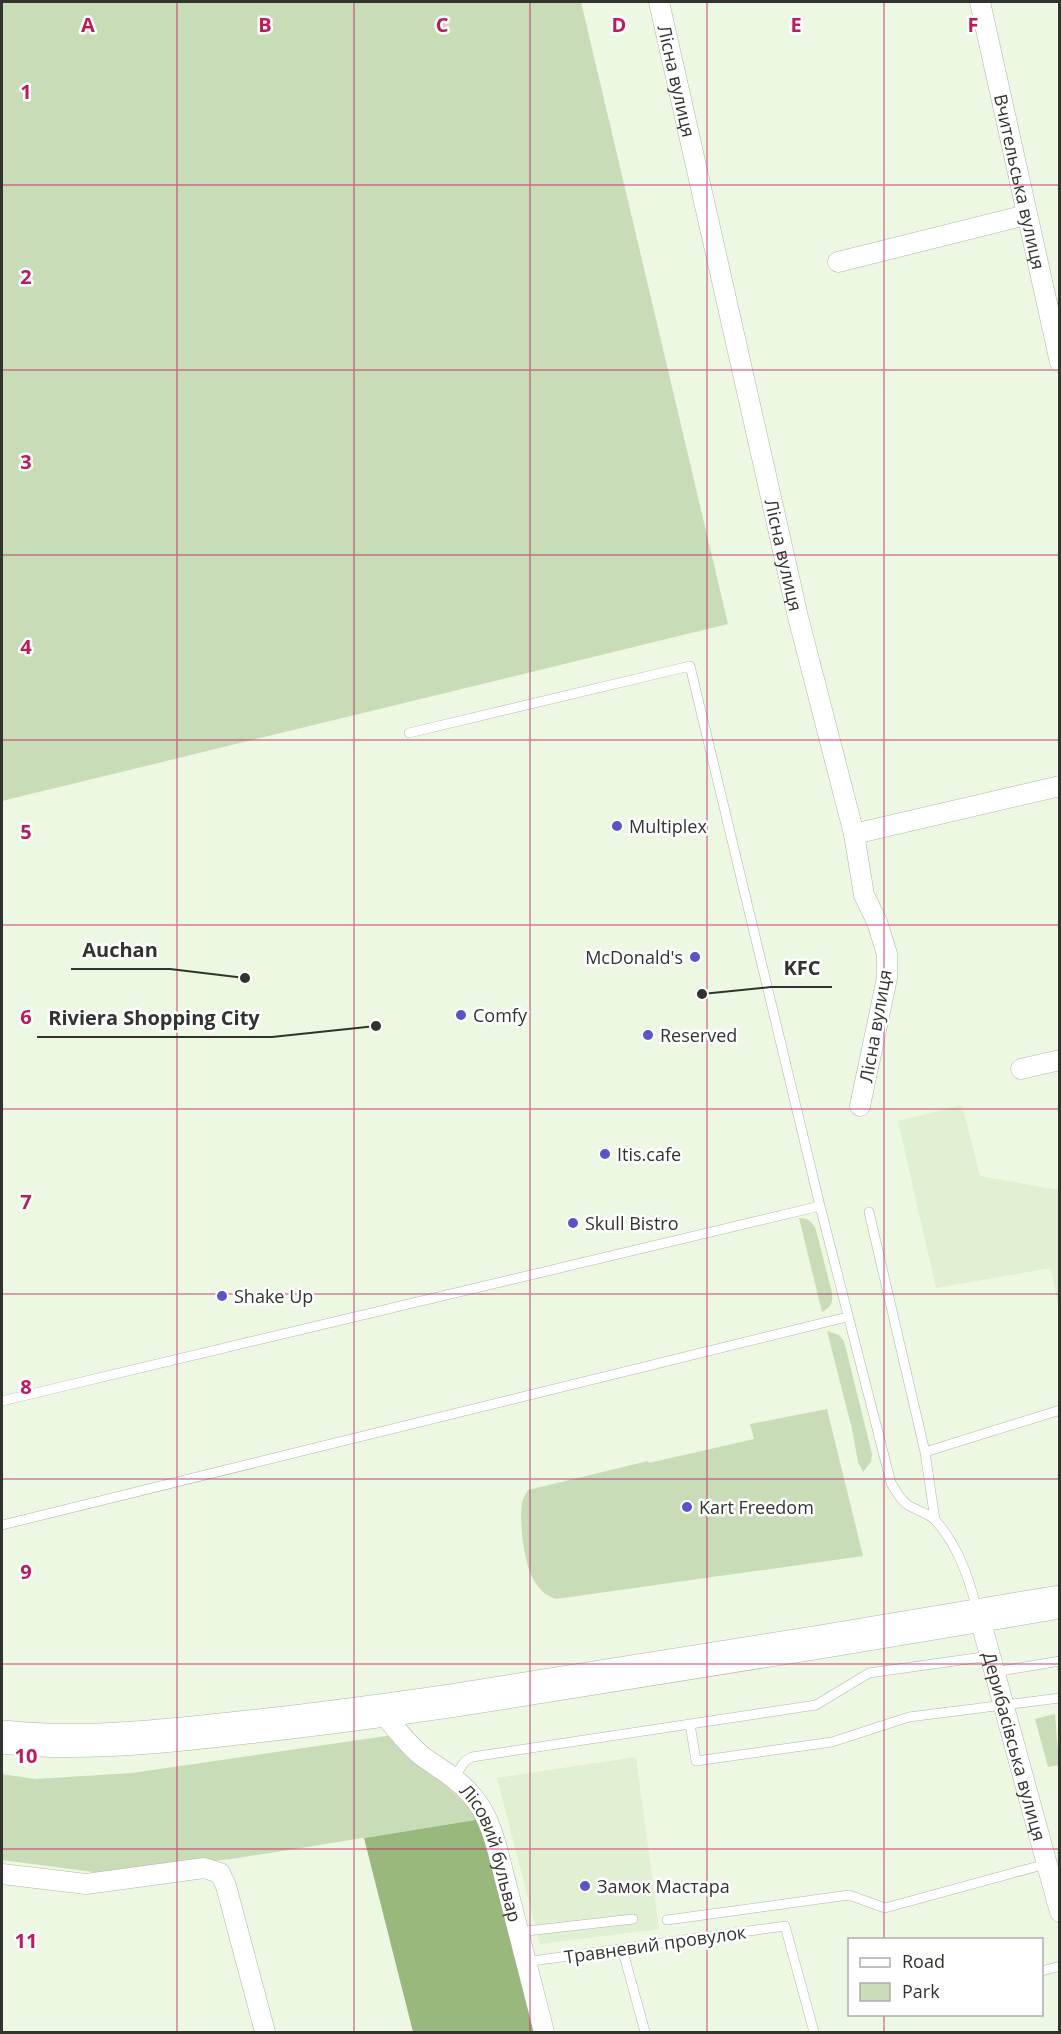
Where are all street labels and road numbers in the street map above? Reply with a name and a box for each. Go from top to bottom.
street label: Лісна вулиця [653,23,701,139]
street label: Вчительська вулиця [989,92,1051,272]
street label: Лісна вулиця [760,497,808,613]
street label: Лісна вулиця [853,968,897,1084]
street label: Дерибасівська вулиця [978,1649,1052,1843]
street label: Лісовий бульвар [455,1778,527,1924]
street label: Травневий провулок [562,1919,748,1969]

